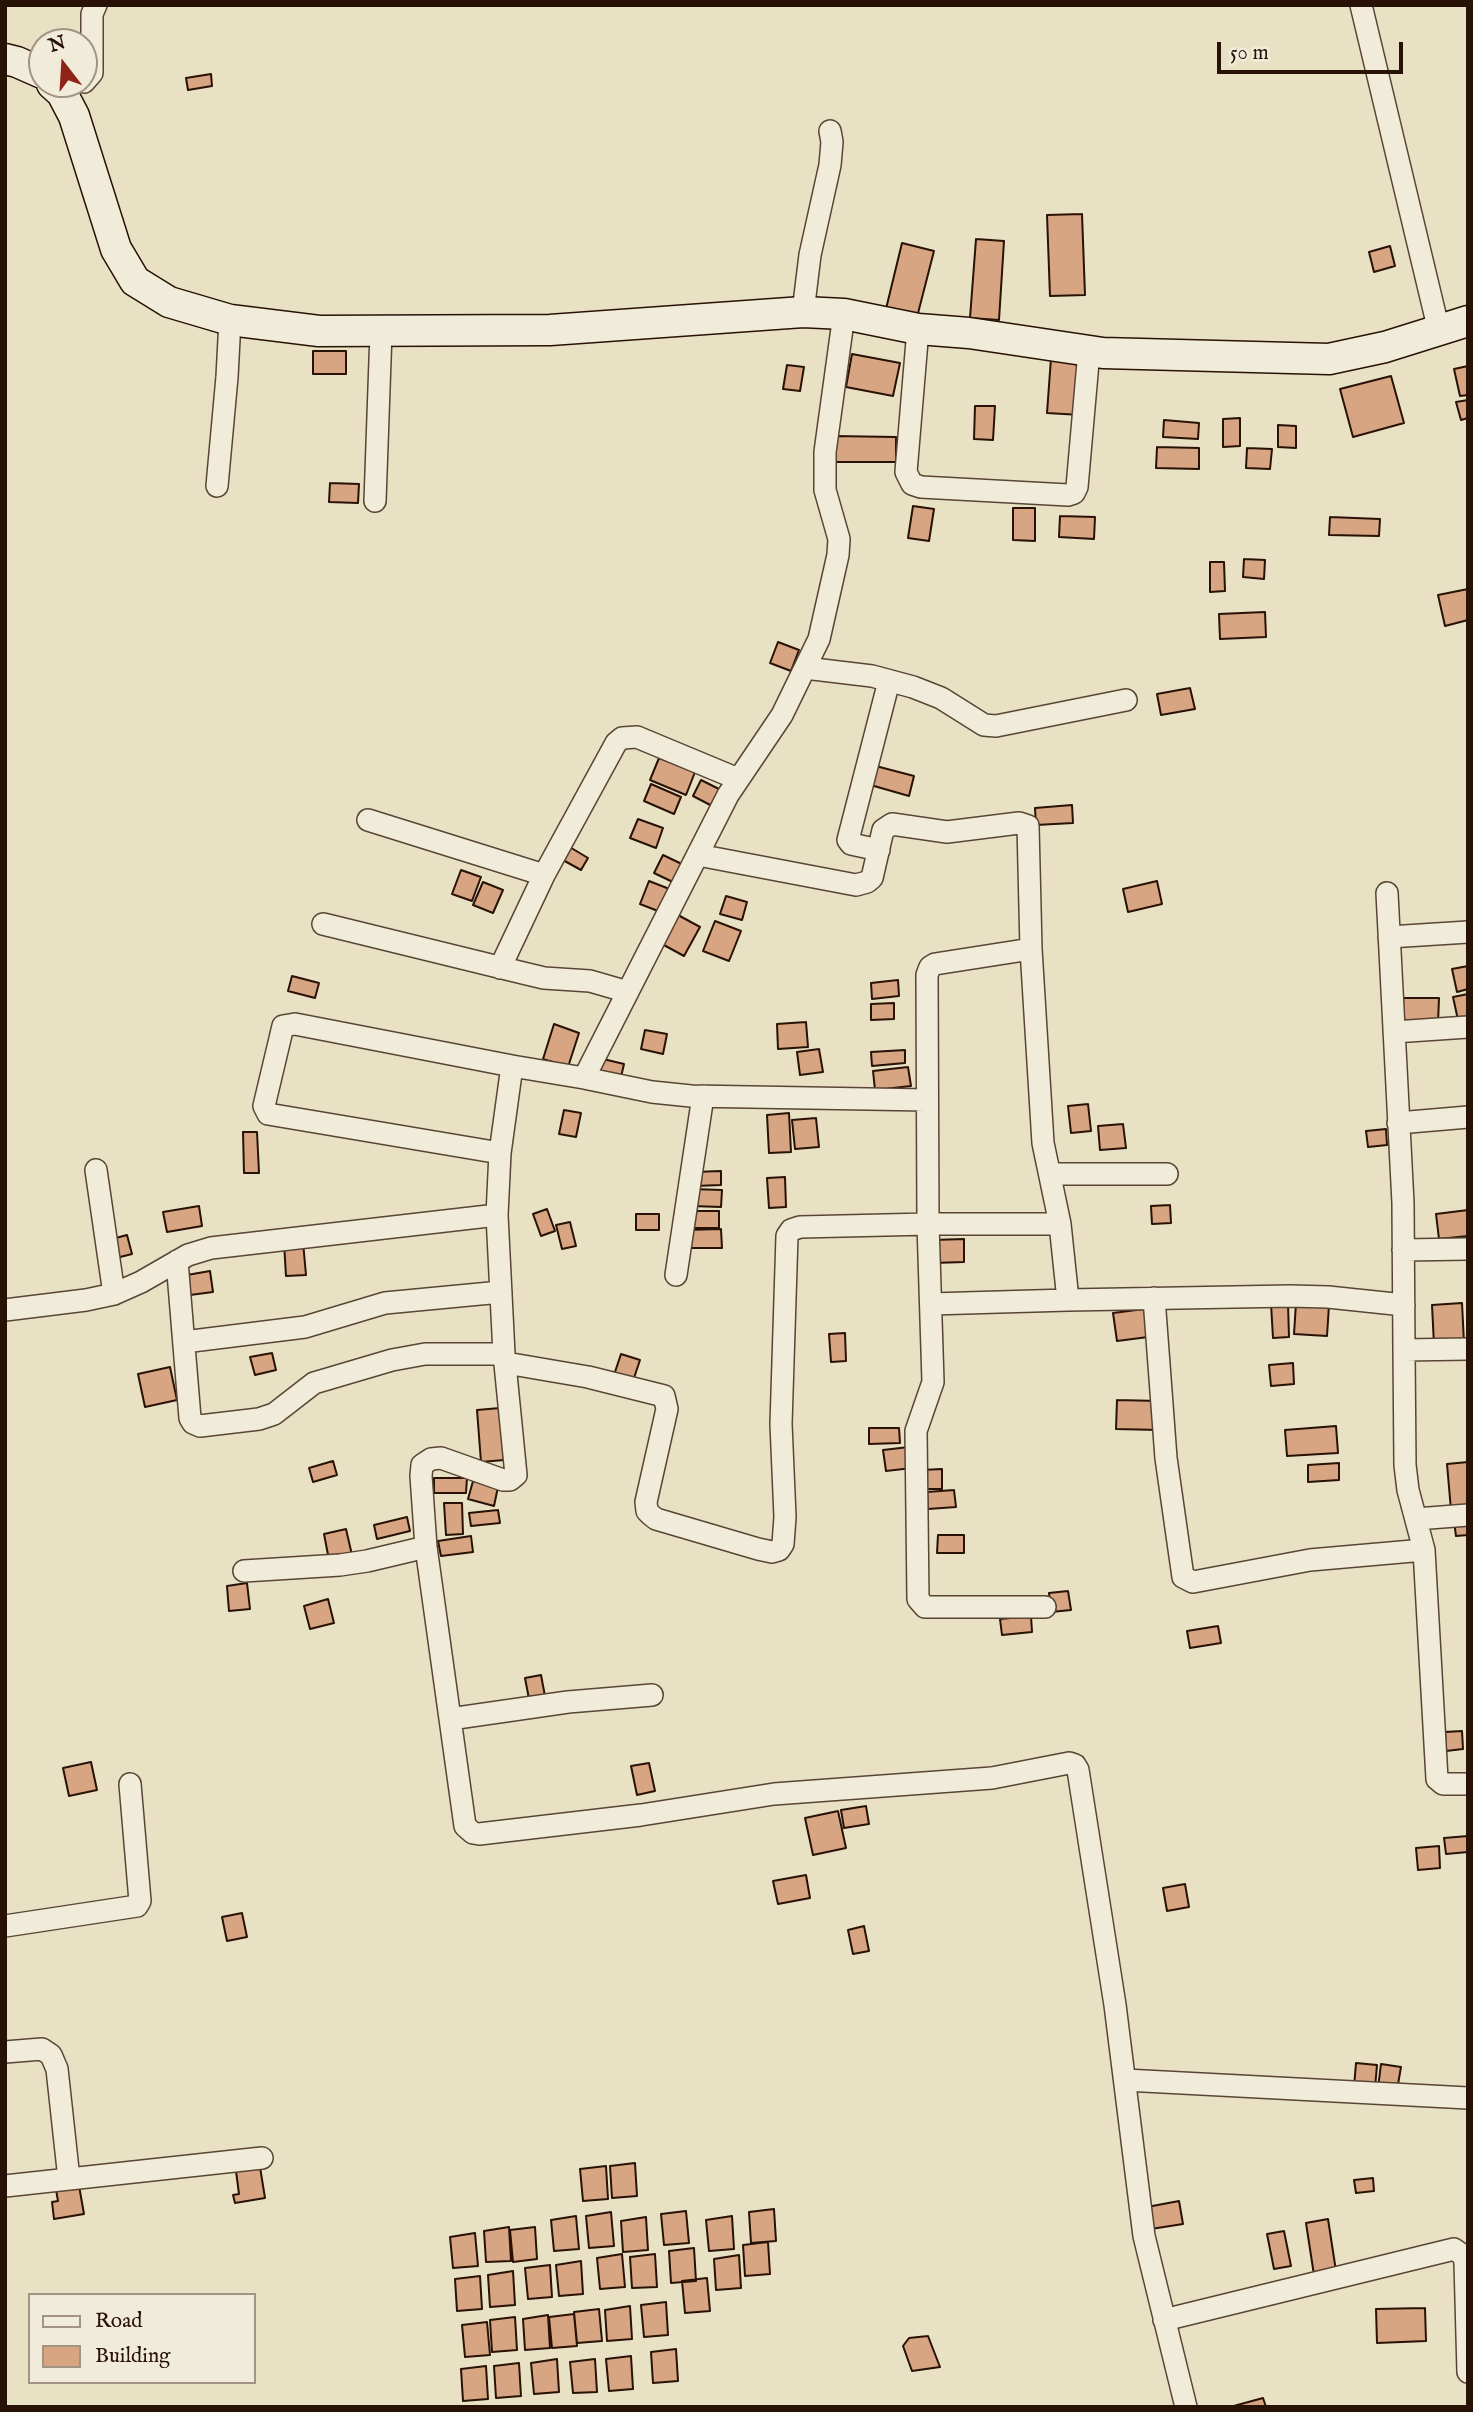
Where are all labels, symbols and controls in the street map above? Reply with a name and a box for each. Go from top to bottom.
north arrow [28,28,98,98]
scale bar [1221,28,1406,72]
text: N [46,31,69,59]
text: 50 m [1230,40,1269,67]
legend [28,2293,256,2384]
text: Road [95,2308,142,2335]
text: Building [95,2343,170,2370]

